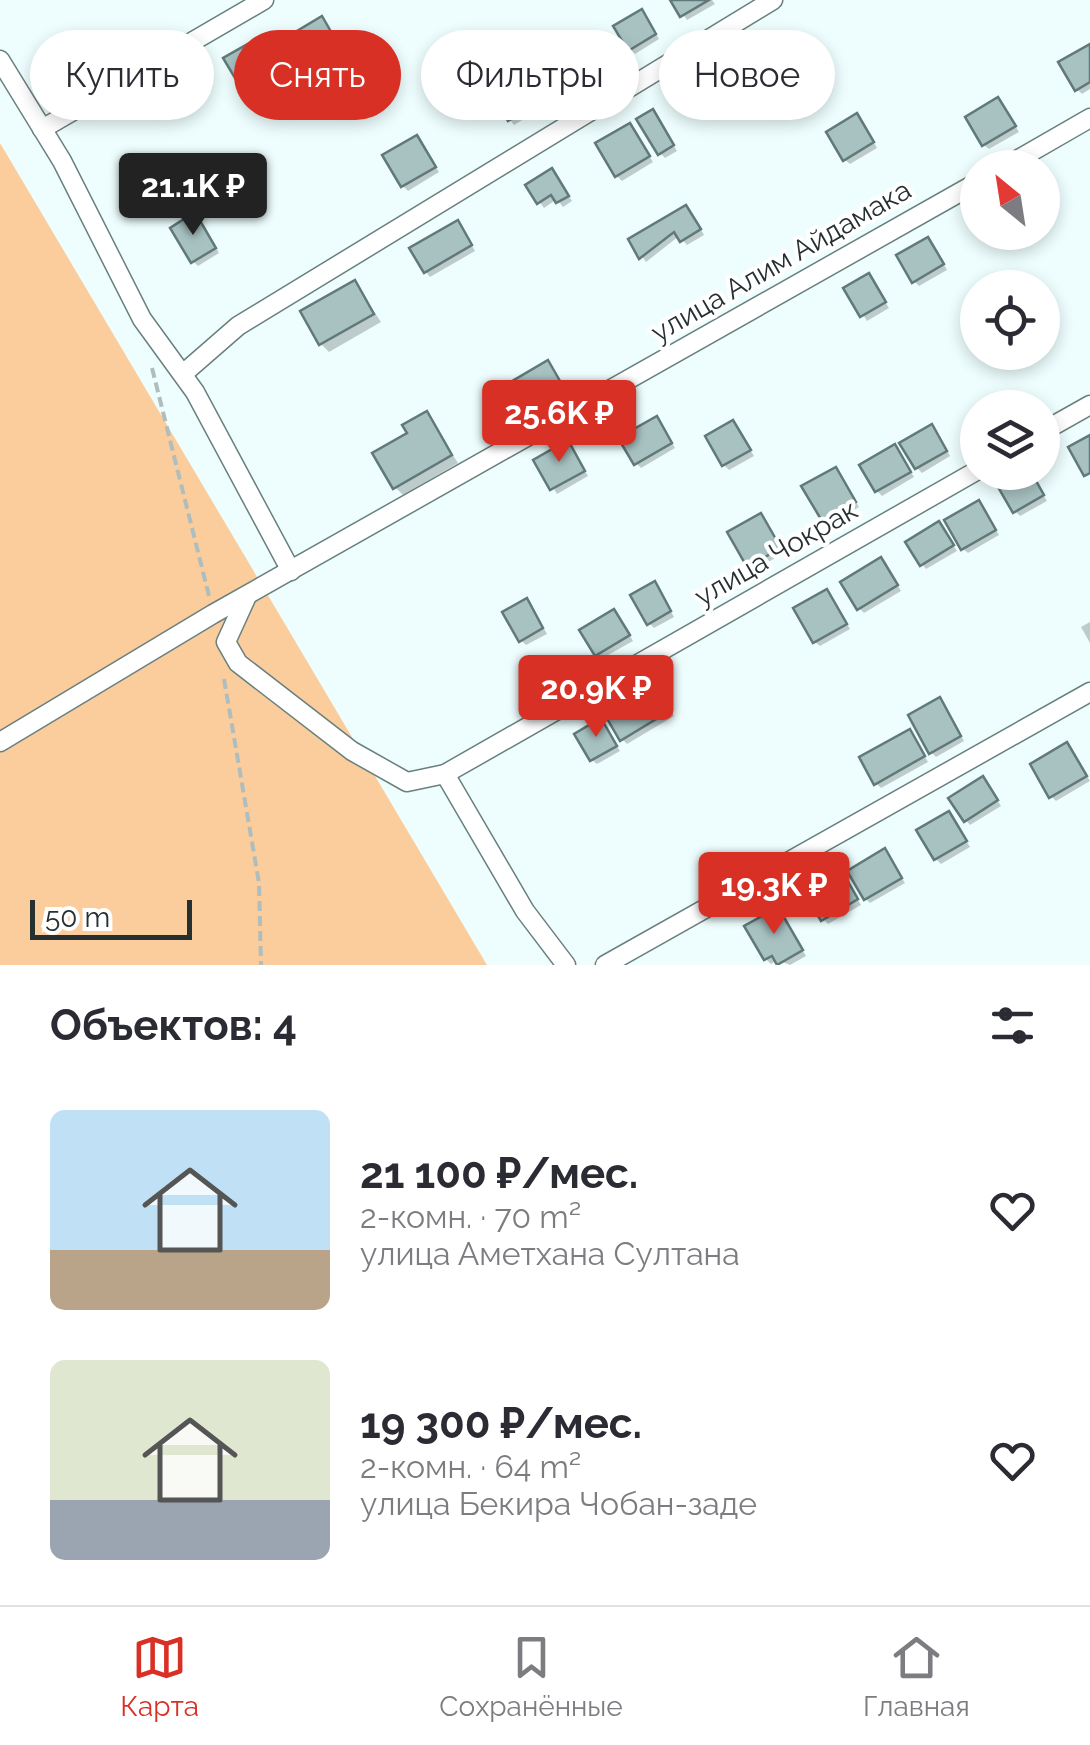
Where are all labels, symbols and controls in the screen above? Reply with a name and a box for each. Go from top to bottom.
chip: Купить [30,30,214,120]
chip: Снять [234,30,401,120]
chip: Фильтры [421,30,639,120]
chip: Новое [659,30,835,120]
north arrow [960,150,1060,250]
map controls [960,150,1060,490]
pin: 21.1K ₽ [101,153,285,238]
text: 21.1K ₽ [141,167,245,204]
street label: улица Алим Айдамака [645,173,917,349]
button: locate [960,270,1060,370]
pin: 25.6K ₽ [467,380,651,465]
button: layers [960,390,1060,490]
text: 25.6K ₽ [504,394,614,431]
street label: улица Чокрак [689,493,863,613]
pin: 20.9K ₽ [504,655,688,740]
text: 20.9K ₽ [540,669,652,706]
pin: 19.3K ₽ [682,852,866,937]
text: 19.3K ₽ [720,866,828,903]
scale bar [30,895,192,940]
text: 50 m [45,901,110,934]
icon: filters [985,998,1040,1053]
text: Объектов: 4 [50,1001,297,1050]
text: 21 100 ₽/мес. [360,1149,638,1198]
icon: home [130,1150,250,1270]
icon: heart [985,1183,1040,1238]
text: 2-комн. · 70 m² [360,1198,581,1235]
text: улица Аметхана Султана [360,1235,740,1272]
text: 19 300 ₽/мес. [360,1399,642,1448]
icon: home [130,1400,250,1520]
icon: heart [985,1433,1040,1488]
text: 2-комн. · 64 m² [360,1448,581,1485]
text: улица Бекира Чобан-заде [360,1485,757,1522]
tab: Карта [120,1630,199,1723]
tab: Сохранённые [439,1630,623,1723]
tab: Главная [863,1630,970,1723]

